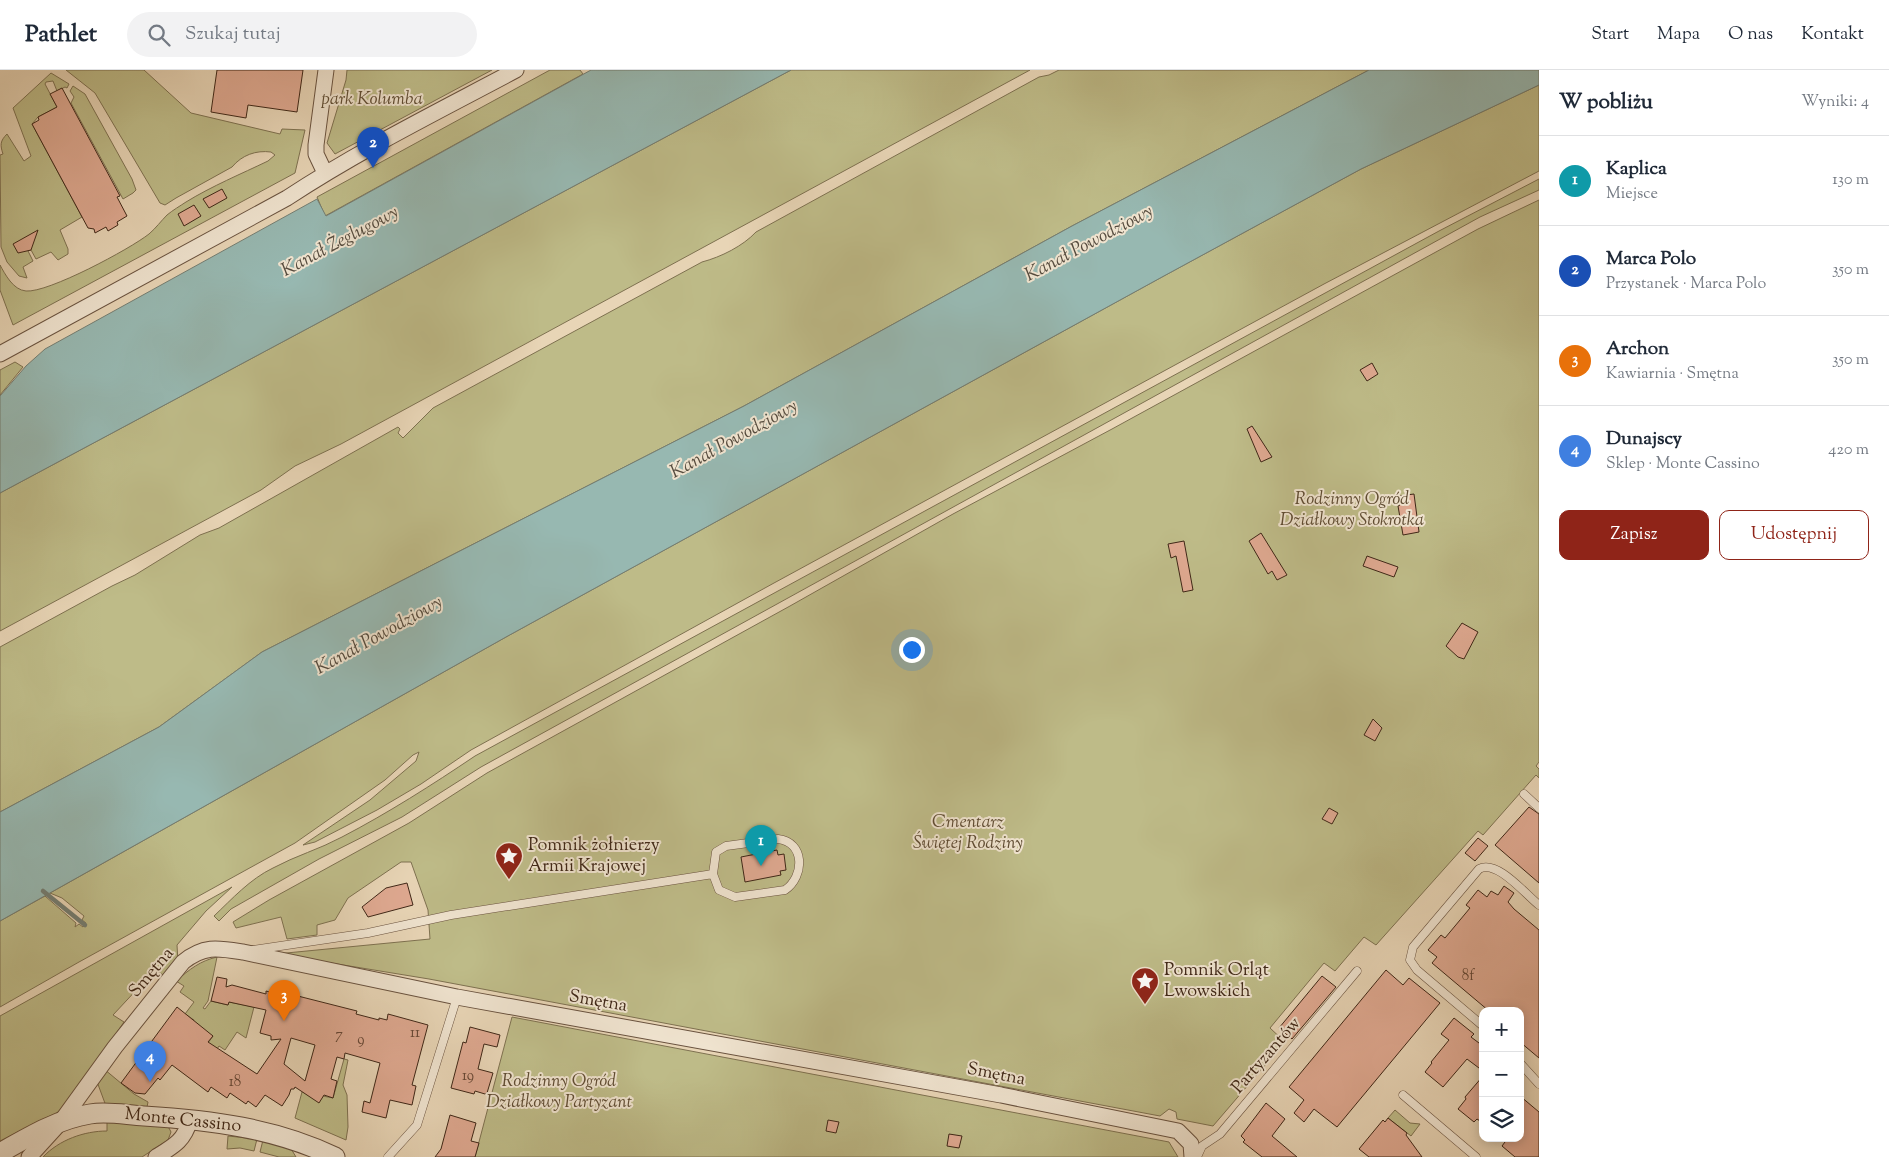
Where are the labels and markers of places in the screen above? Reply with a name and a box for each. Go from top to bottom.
pin: 2 [357,127,389,168]
pin: 1 [745,825,777,866]
place label: Pomnik żołnierzy Armii Krajowej [528,833,660,880]
place icon: Pomnik żołnierzy Armii Krajowej [494,841,524,880]
place label: Pomnik Orląt Lwowskich [1164,958,1269,1005]
place icon: Pomnik Orląt Lwowskich [1130,966,1160,1005]
pin: 3 [268,980,300,1021]
pin: 4 [134,1041,166,1082]

